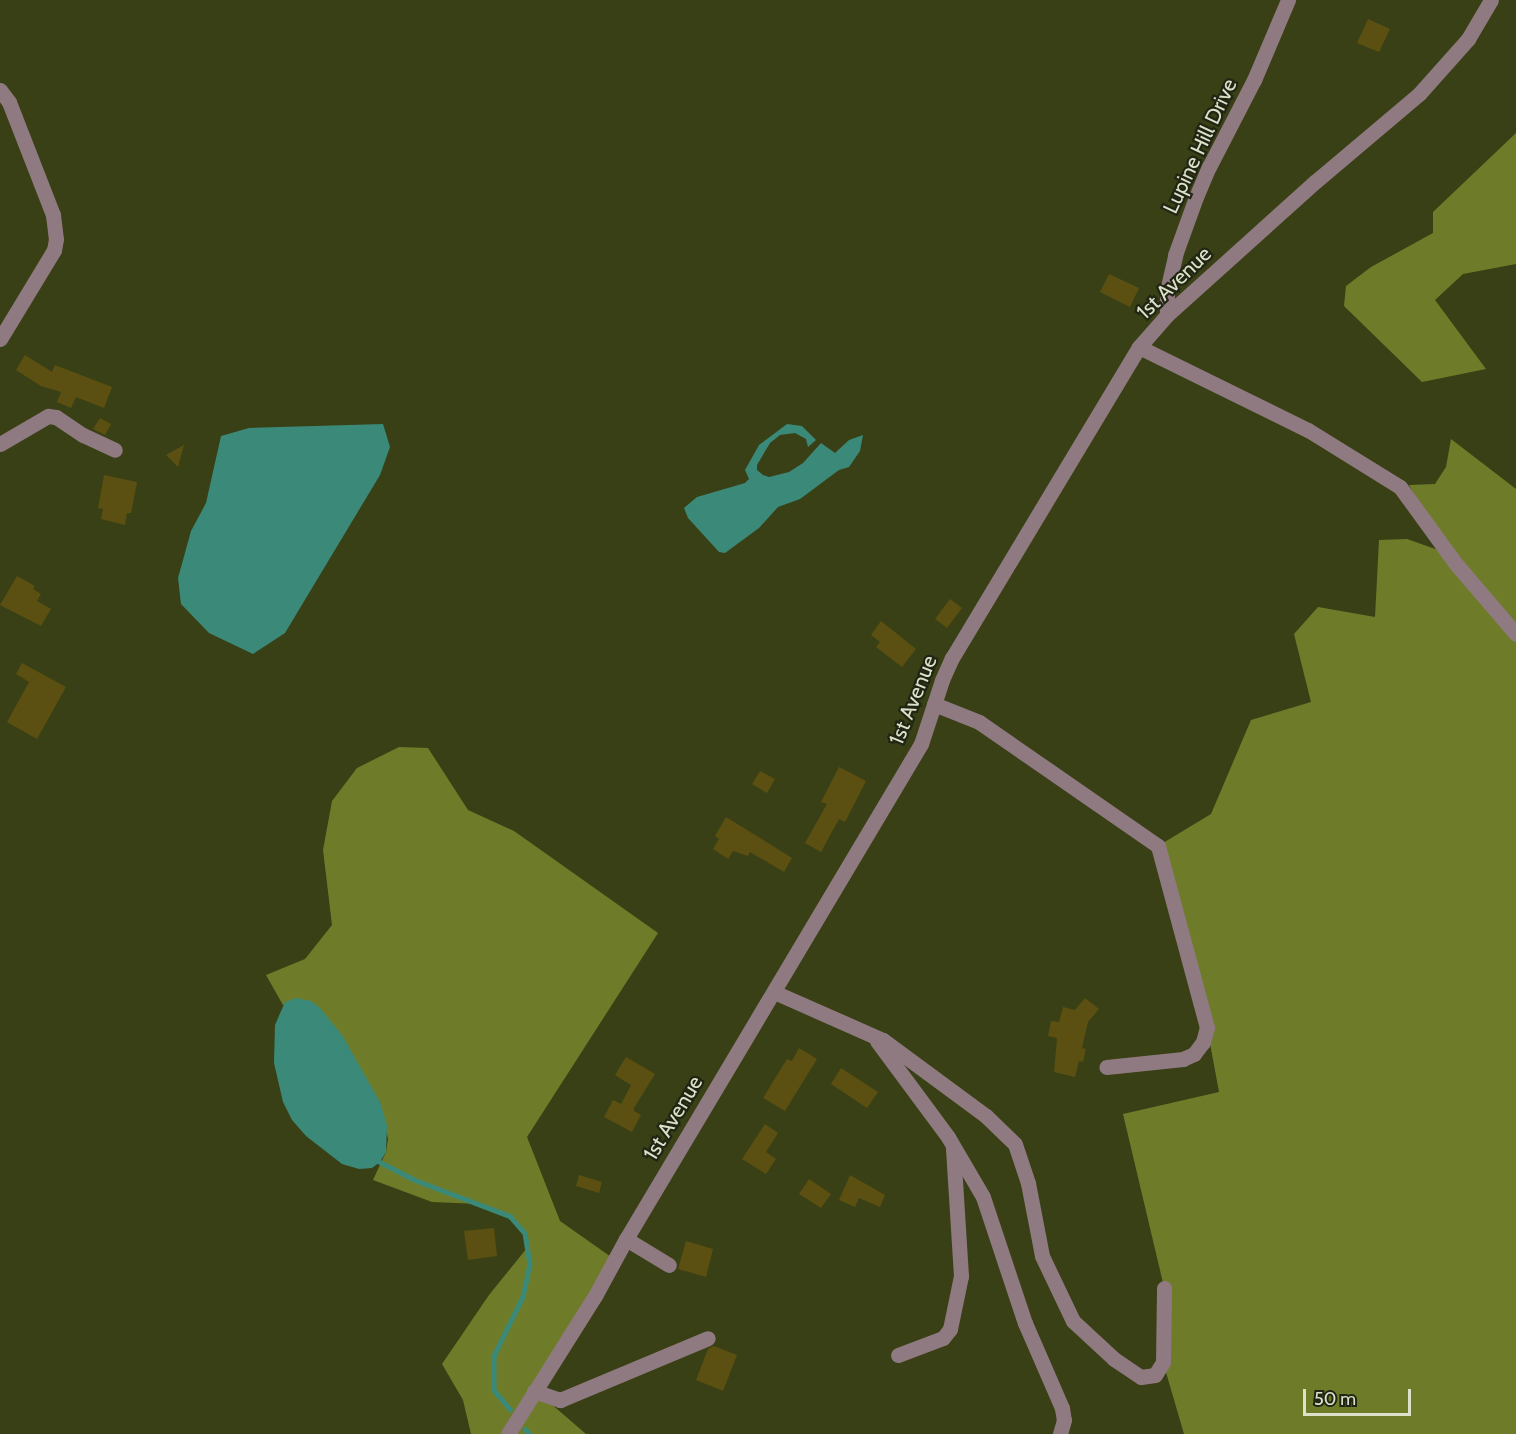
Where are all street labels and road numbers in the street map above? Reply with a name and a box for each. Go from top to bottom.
street label: Lupine Hill Drive [1158,75,1242,217]
street label: 1st Avenue [1131,241,1217,325]
street label: 1st Avenue [884,652,942,748]
street label: 1st Avenue [638,1071,708,1165]

